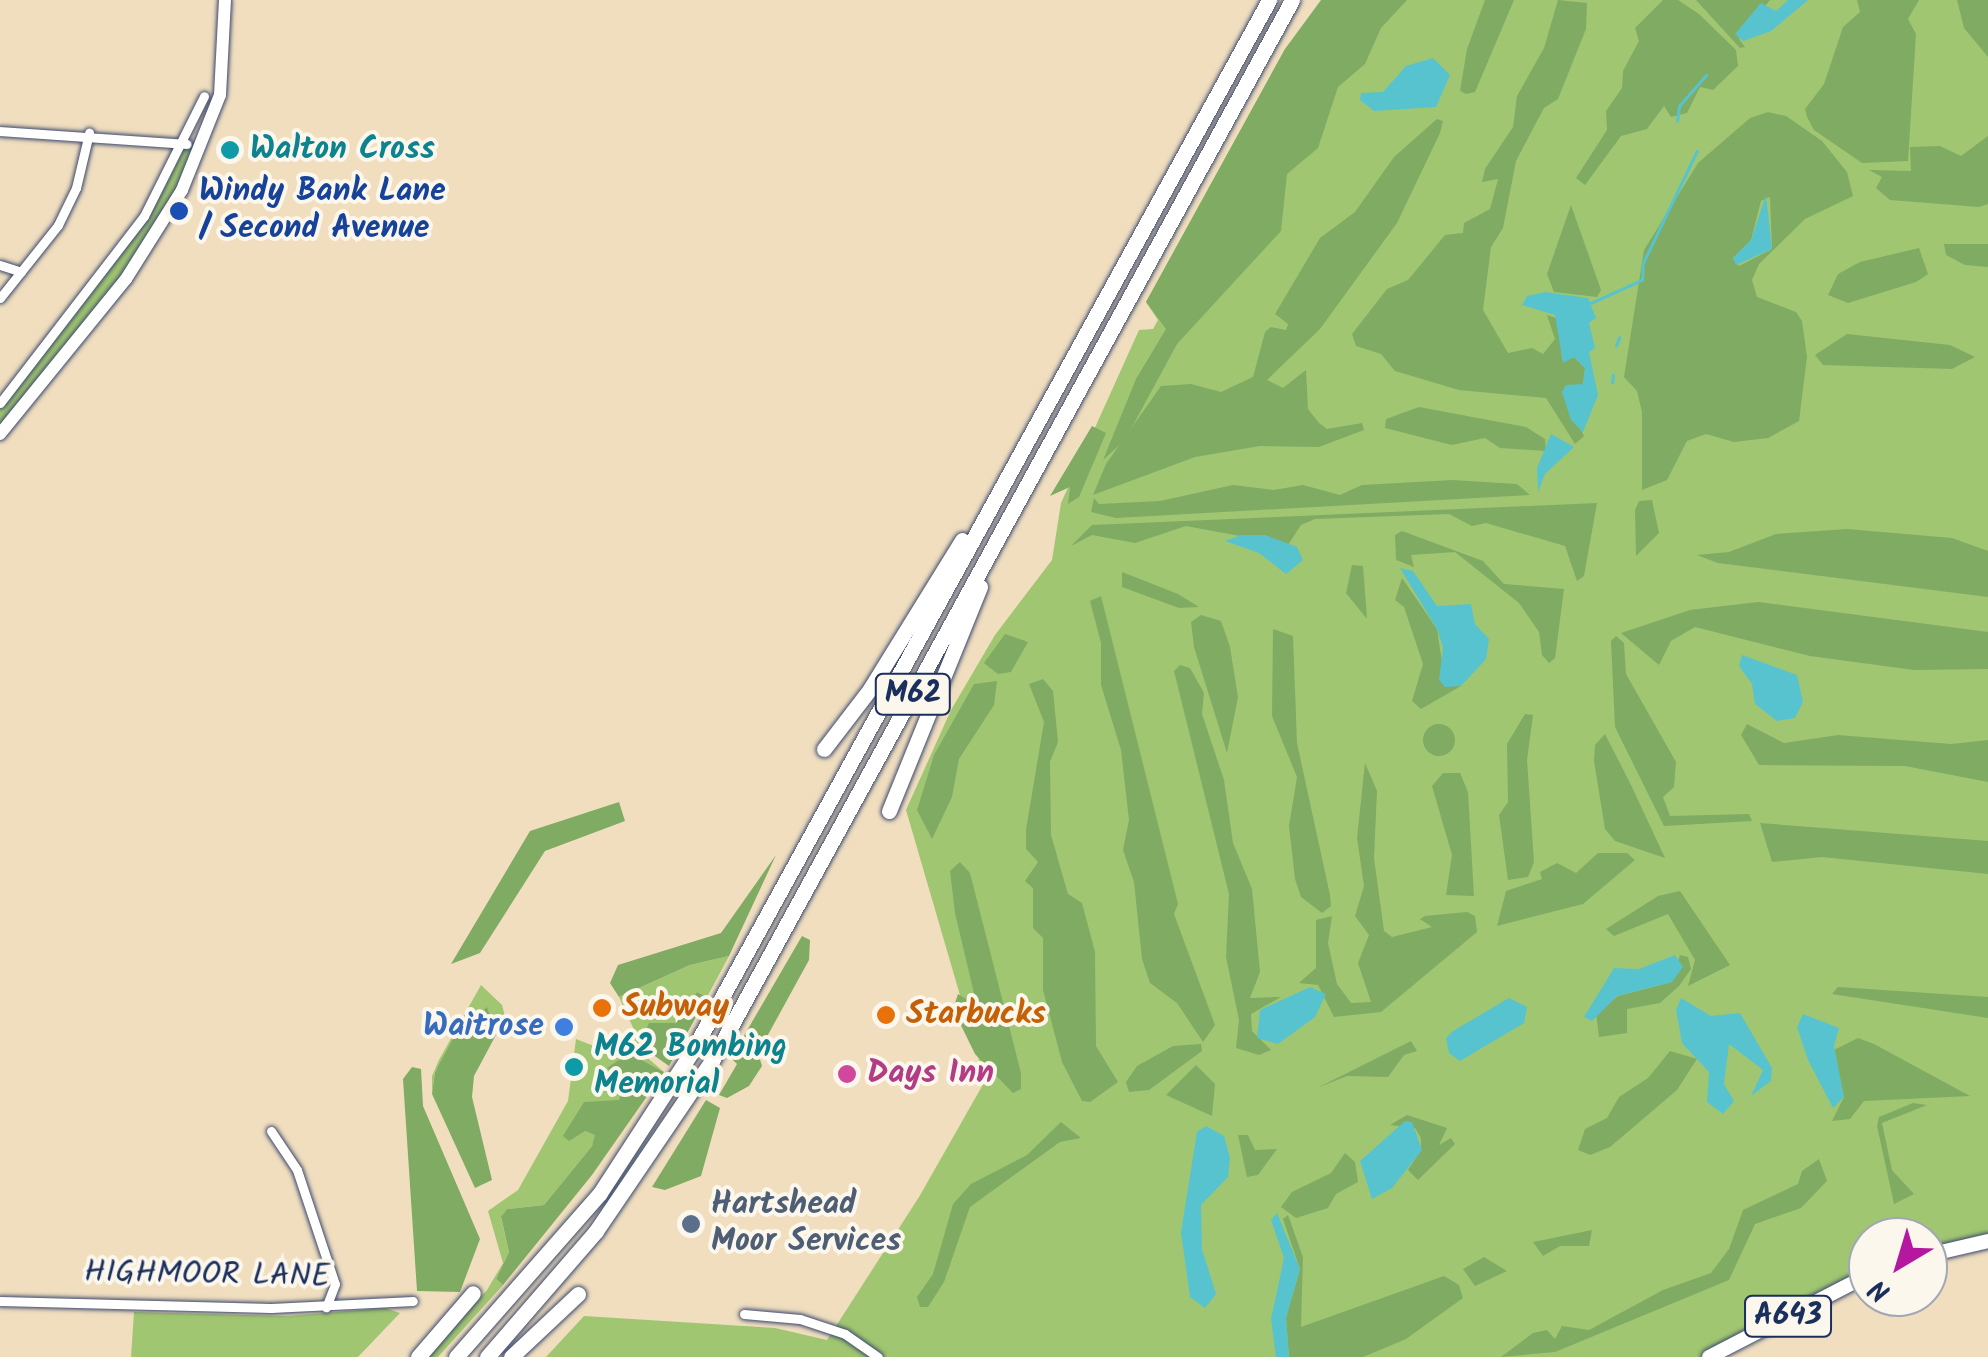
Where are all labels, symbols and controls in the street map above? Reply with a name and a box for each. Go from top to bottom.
place label: Walton Cross [250,131,435,169]
marker: Walton Cross [219,139,241,161]
place label: Windy Bank Lane / Second Avenue [199,174,446,249]
marker: Windy Bank Lane / Second Avenue [168,200,190,222]
road number: M62 [873,669,953,719]
place label: Subway [622,989,729,1027]
place label: Starbucks [906,996,1046,1034]
marker: Subway [591,997,613,1019]
marker: Starbucks [875,1004,897,1026]
place label: Waitrose [423,1008,544,1046]
marker: Waitrose [553,1016,575,1038]
place label: M62 Bombing Memorial [594,1030,787,1105]
place label: Days Inn [867,1055,994,1093]
marker: M62 Bombing Memorial [563,1056,585,1078]
marker: Days Inn [836,1063,858,1085]
place label: Hartshead Moor Services [711,1187,901,1262]
marker: Hartshead Moor Services [680,1213,702,1235]
north arrow [1848,1217,1948,1317]
street label: HIGHMOOR LANE [84,1255,330,1297]
text: N [1860,1266,1901,1313]
road number: A643 [1743,1291,1833,1341]

